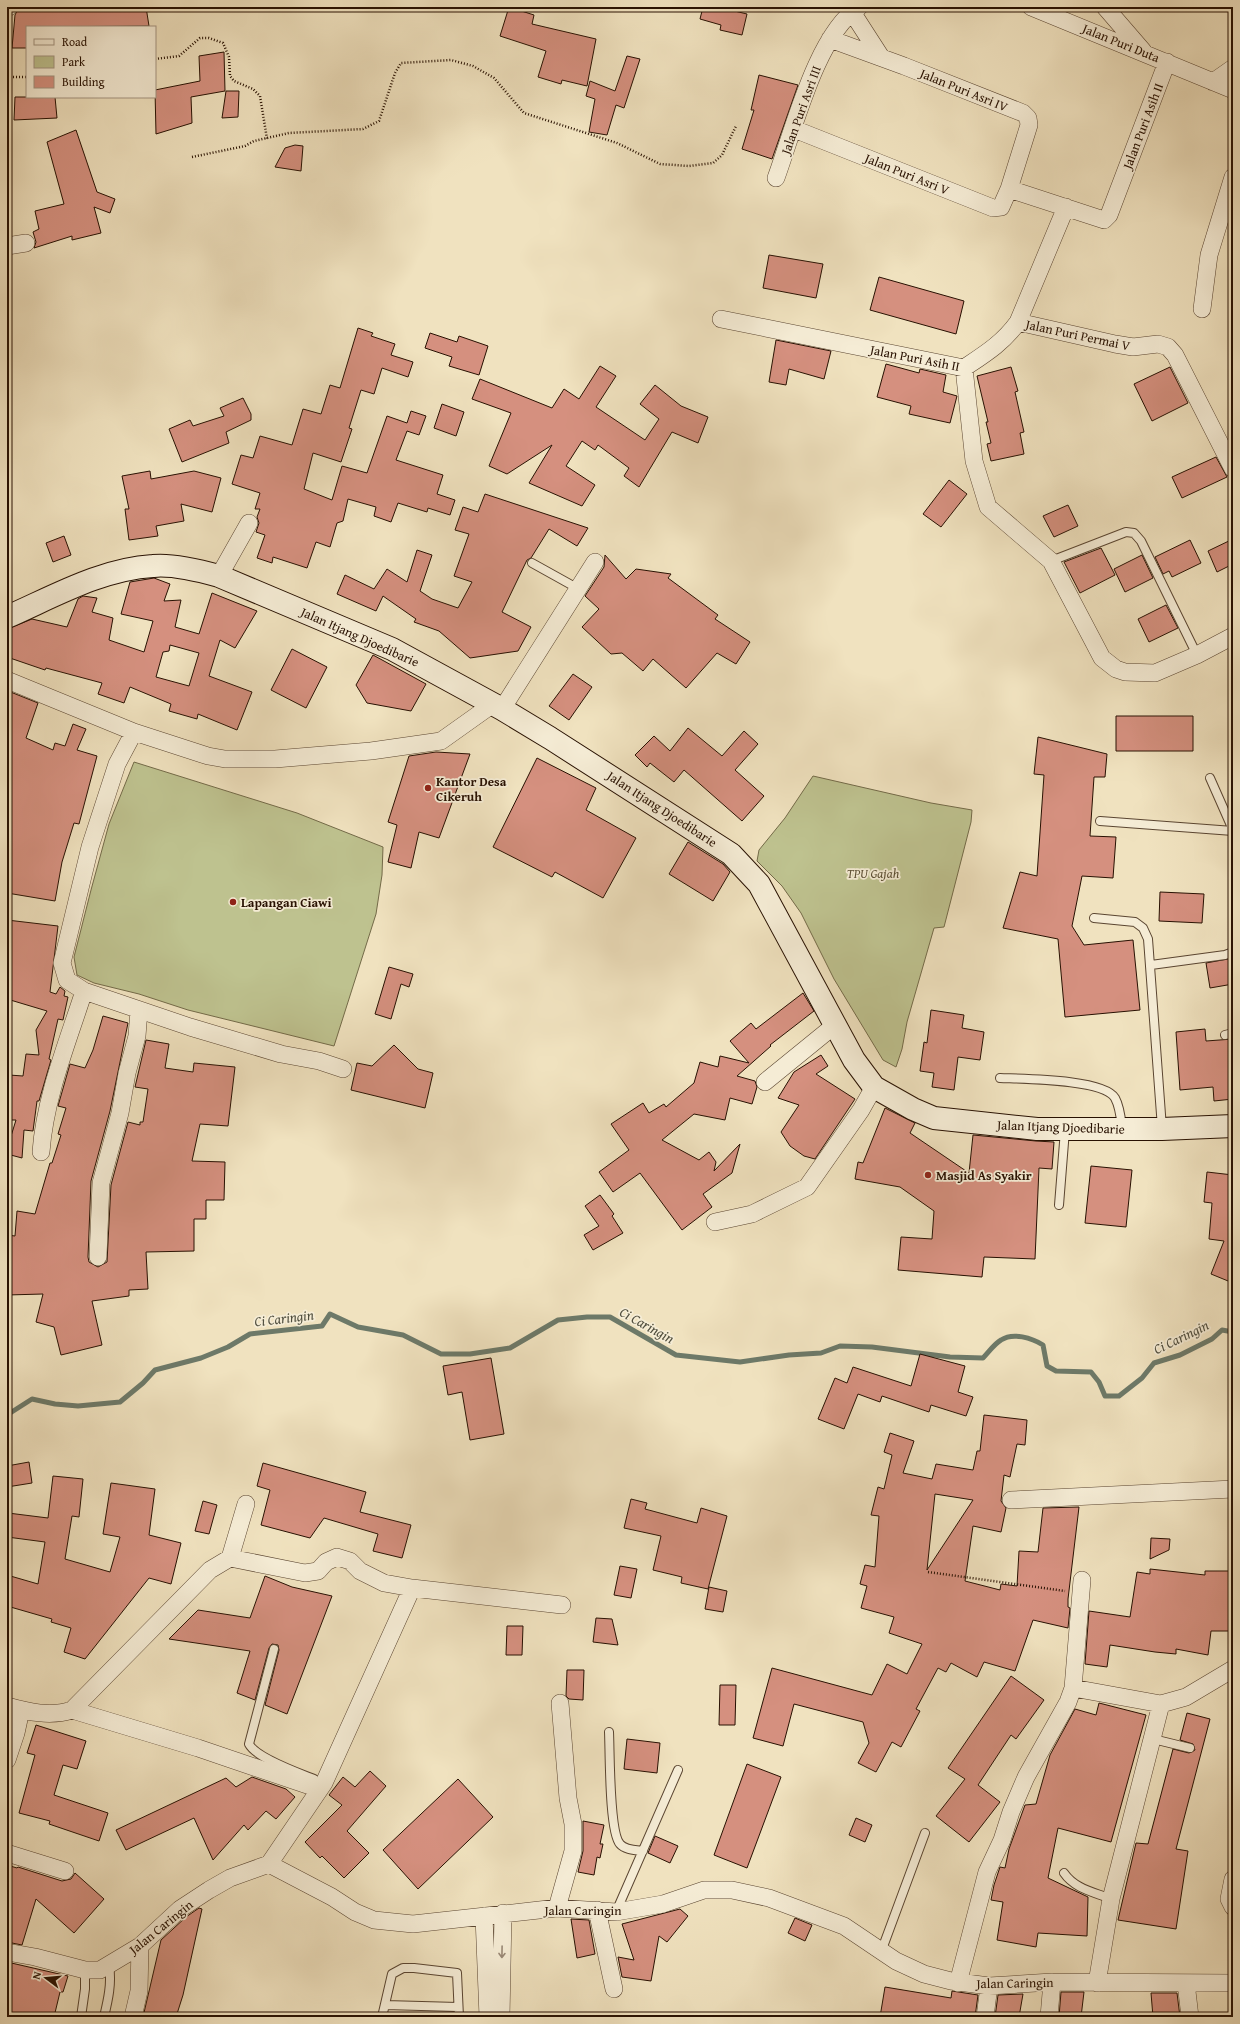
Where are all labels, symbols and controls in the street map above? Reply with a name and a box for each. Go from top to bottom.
street label: Jalan Puri Duta [1078,18,1163,67]
legend [26,26,156,98]
text: Road [62,33,88,50]
text: Park [62,53,86,70]
street label: Jalan Puri Asri III [775,63,826,159]
street label: Jalan Puri Asri IV [915,63,1011,117]
text: Building [62,73,105,90]
street label: Jalan Puri Asih II [1117,80,1168,174]
street label: Jalan Puri Asri V [860,148,953,200]
street label: Jalan Puri Permai V [1022,314,1132,355]
street label: Jalan Puri Asih II [867,340,961,376]
street label: Jalan Itjang Djoedibarie [296,602,422,672]
street label: Jalan Itjang Djoedibarie [602,765,721,852]
place label: Kantor Desa Cikeruh [436,772,507,806]
marker: Kantor Desa Cikeruh [423,783,433,793]
park label: TPU Gajah [847,864,900,883]
place label: Lapangan Ciawi [241,893,331,912]
marker: Lapangan Ciawi [228,897,238,907]
street label: Jalan Itjang Djoedibarie [995,1115,1125,1139]
place label: Masjid As Syakir [936,1166,1032,1185]
marker: Masjid As Syakir [923,1170,933,1180]
water label: Ci Caringin [616,1302,678,1348]
water label: Ci Caringin [253,1304,315,1332]
water label: Ci Caringin [1150,1315,1212,1359]
street label: Jalan Caringin [123,1895,197,1960]
street label: Jalan Caringin [542,1901,622,1920]
one-way arrow [499,1945,506,1958]
north arrow [26,1958,66,1998]
text: N [28,1969,45,1981]
street label: Jalan Caringin [974,1973,1054,1993]

